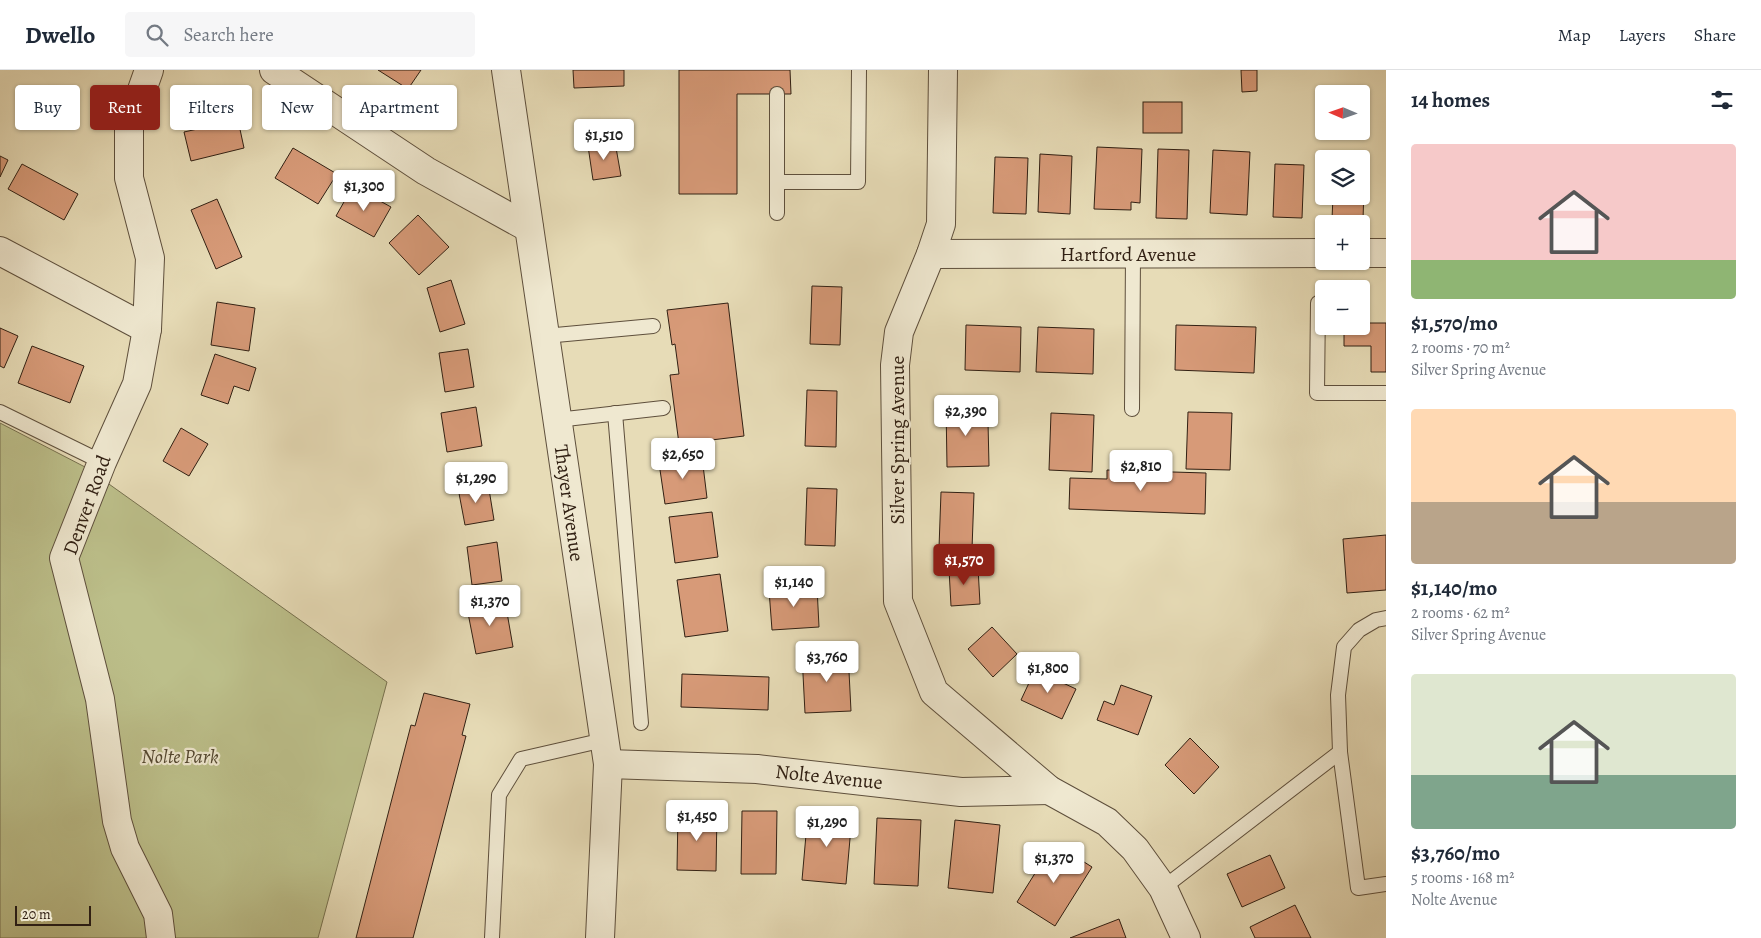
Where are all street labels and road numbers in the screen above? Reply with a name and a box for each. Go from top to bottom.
street label: Hartford Avenue [1060,241,1196,268]
street label: Silver Spring Avenue [884,355,911,525]
street label: Thayer Avenue [547,443,591,563]
street label: Denver Road [56,451,118,559]
street label: Nolte Avenue [774,758,884,796]

